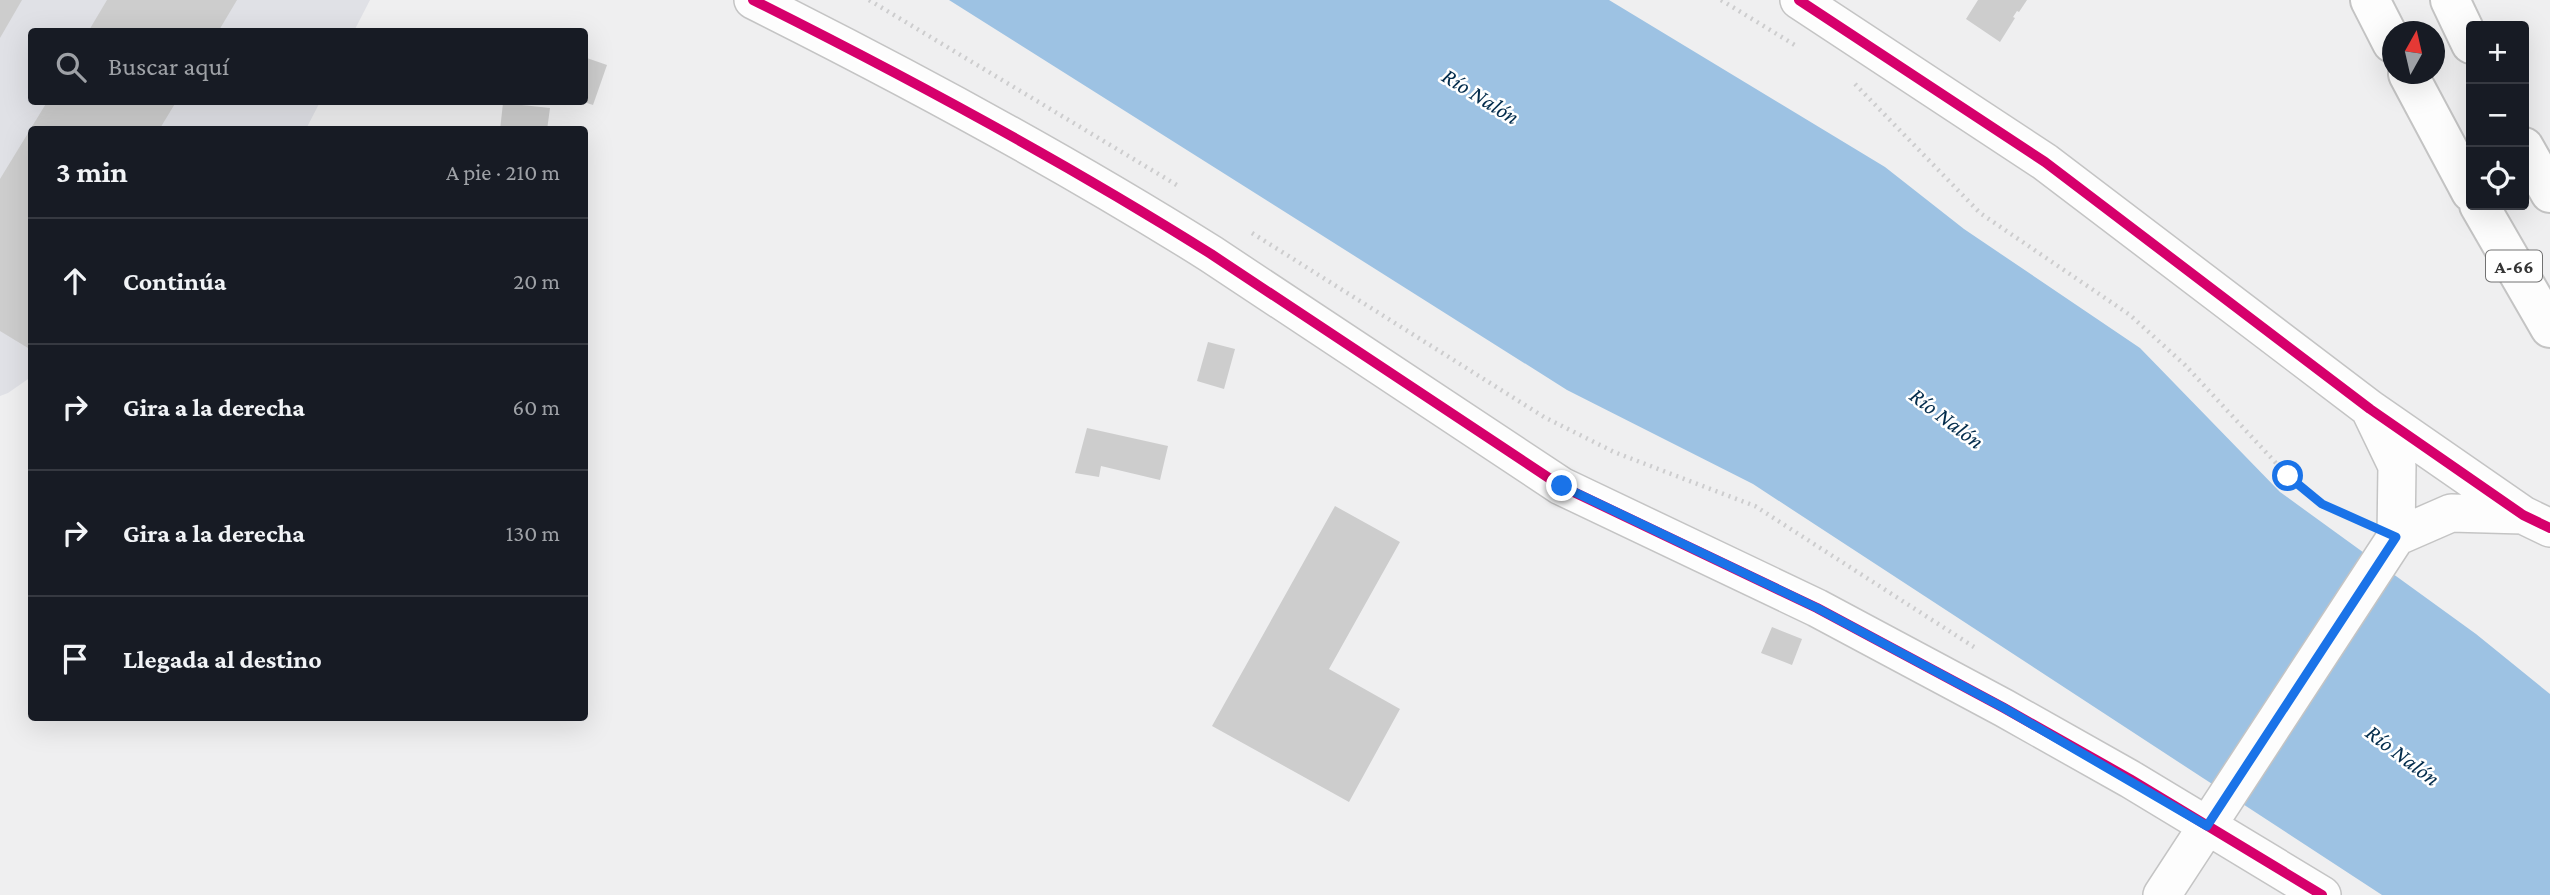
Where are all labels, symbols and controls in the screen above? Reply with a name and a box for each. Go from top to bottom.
north arrow [2382,21,2445,84]
map controls [2466,21,2529,210]
button: + [2466,21,2529,84]
search box [28,28,588,105]
icon: search [52,48,90,86]
text: Buscar aquí [108,52,229,81]
water label: Río Nalón [1438,62,1524,130]
button: − [2466,84,2529,147]
button: locate [2466,147,2529,210]
text: 3 min [56,155,128,188]
text: A pie · 210 m [446,159,560,185]
road number: A-66 [2486,250,2542,282]
icon: ahead [56,262,94,300]
text: Continúa [123,267,226,296]
text: 20 m [513,268,560,294]
water label: Río Nalón [1905,382,1989,454]
icon: right [56,388,94,426]
text: Gira a la derecha [123,393,305,422]
text: 60 m [513,394,560,420]
route start [2272,460,2303,491]
route end [1546,470,1577,501]
icon: right [56,514,94,552]
text: Gira a la derecha [123,519,305,548]
text: 130 m [506,520,560,546]
icon: arrive [56,640,94,678]
text: Llegada al destino [123,645,322,674]
water label: Río Nalón [2361,719,2445,791]

